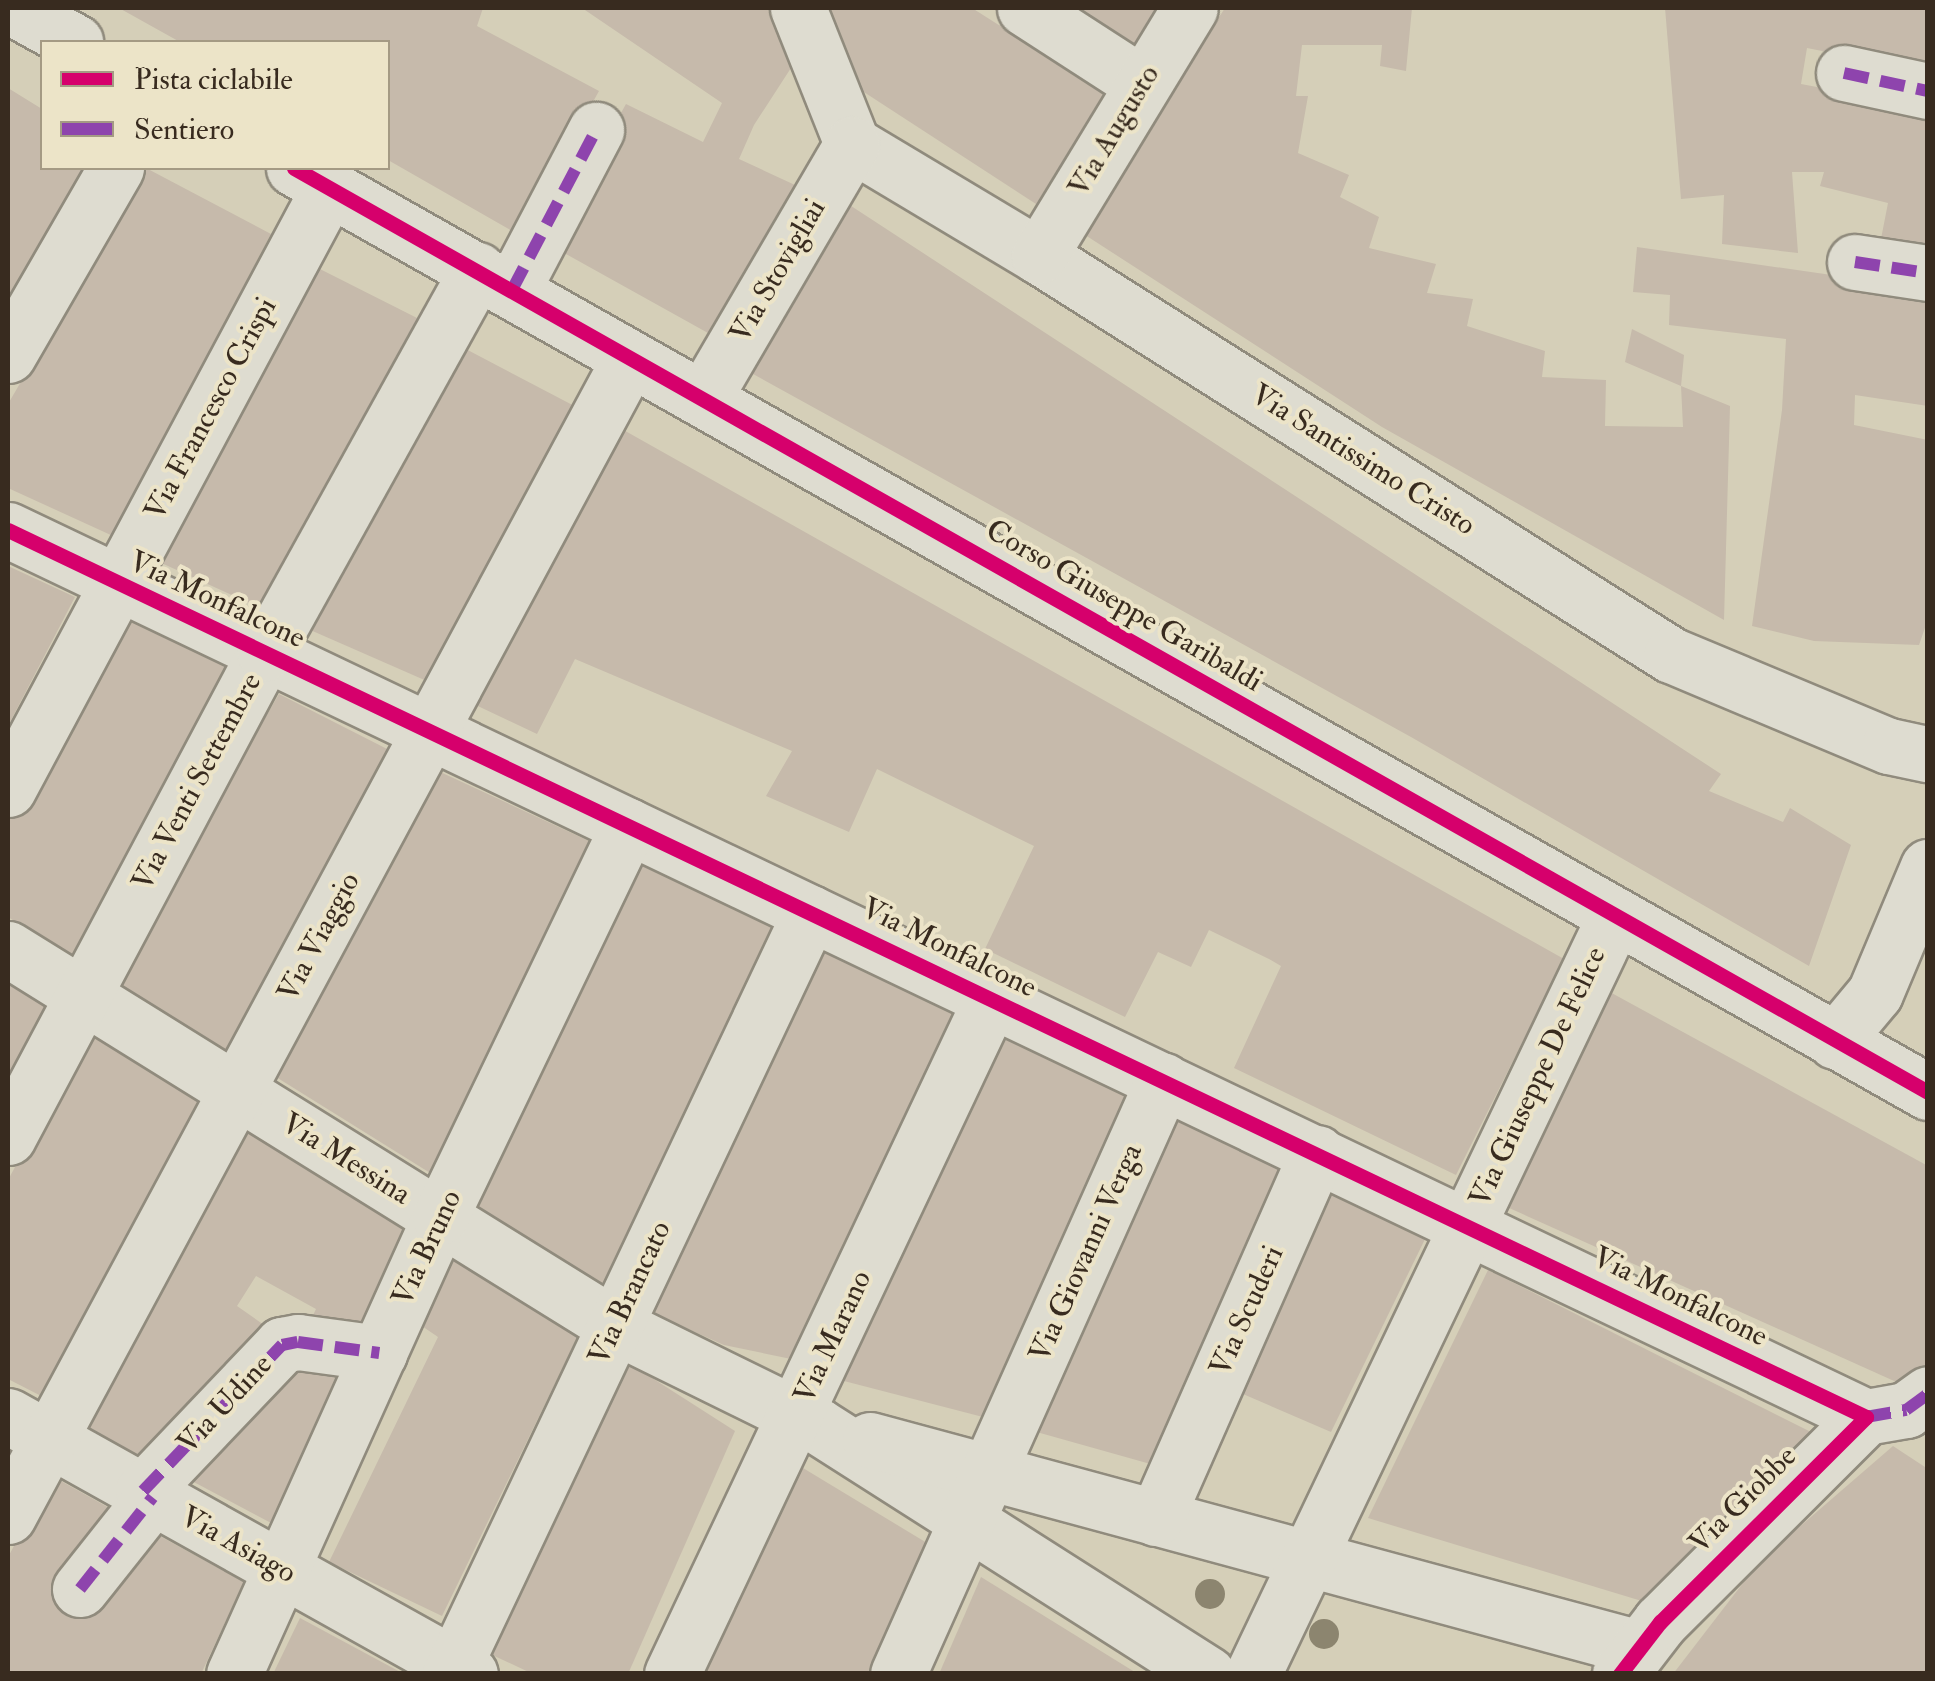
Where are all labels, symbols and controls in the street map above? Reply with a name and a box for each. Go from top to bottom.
legend [40,40,390,170]
street label: Via Augusto [1061,59,1167,203]
text: Pista ciclabile [134,61,293,98]
text: Sentiero [134,111,234,148]
street label: Via Stovigliai [722,193,834,349]
street label: Via Francesco Crispi [137,292,285,526]
street label: Via Santissimo Cristo [1244,377,1482,543]
street label: Corso Giuseppe Garibaldi [979,512,1269,700]
street label: Via Monfalcone [123,544,311,656]
street label: Via Venti Settembre [125,667,269,897]
street label: Via Viaggio [270,866,368,1008]
street label: Via Monfalcone [856,890,1042,1006]
street label: Via Giuseppe De Felice [1462,941,1614,1213]
street label: Via Messina [275,1105,417,1213]
street label: Via Giovanni Verga [1022,1138,1150,1368]
street label: Via Bruno [385,1184,469,1312]
street label: Via Brancato [581,1215,679,1371]
street label: Via Monfalcone [1587,1239,1773,1355]
street label: Via Scuderi [1202,1240,1292,1382]
street label: Via Marano [787,1265,879,1409]
street label: Via Udine [170,1347,280,1461]
street label: Via Giobbe [1682,1439,1804,1561]
street label: Via Asiago [174,1499,302,1591]

